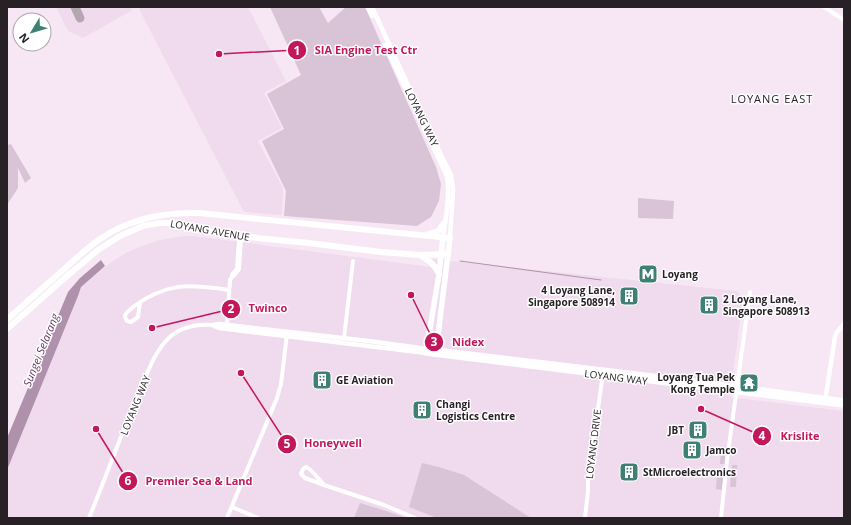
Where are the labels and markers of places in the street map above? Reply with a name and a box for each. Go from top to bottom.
callout: SIA Engine Test Ctr [287,39,425,62]
metro station icon: Loyang [637,263,659,285]
place label: Loyang [662,267,698,281]
place label: 4 Loyang Lane, Singapore 508914 [528,283,615,309]
building icon: 4 Loyang Lane, Singapore 508914 [618,285,640,307]
place label: 2 Loyang Lane, Singapore 508913 [723,292,810,318]
building icon: 2 Loyang Lane, Singapore 508913 [698,294,720,316]
callout: Twinco [221,297,296,320]
callout: Nidex [424,330,492,353]
building icon: GE Aviation [311,369,333,391]
place label: Loyang Tua Pek Kong Temple [657,370,736,396]
temple icon: Loyang Tua Pek Kong Temple [738,372,760,394]
place label: GE Aviation [336,373,393,387]
place label: Changi Logistics Centre [436,397,515,423]
building icon: Changi Logistics Centre [411,399,433,421]
building icon: JBT [687,419,709,441]
place label: JBT [667,423,684,437]
callout: Krislite [752,425,827,448]
callout: Honeywell [277,432,370,455]
building icon: Jamco [681,439,703,461]
place label: Jamco [705,443,737,457]
building icon: StMicroelectronics [618,461,640,483]
place label: StMicroelectronics [643,465,736,479]
callout: Premier Sea & Land [118,470,261,493]

